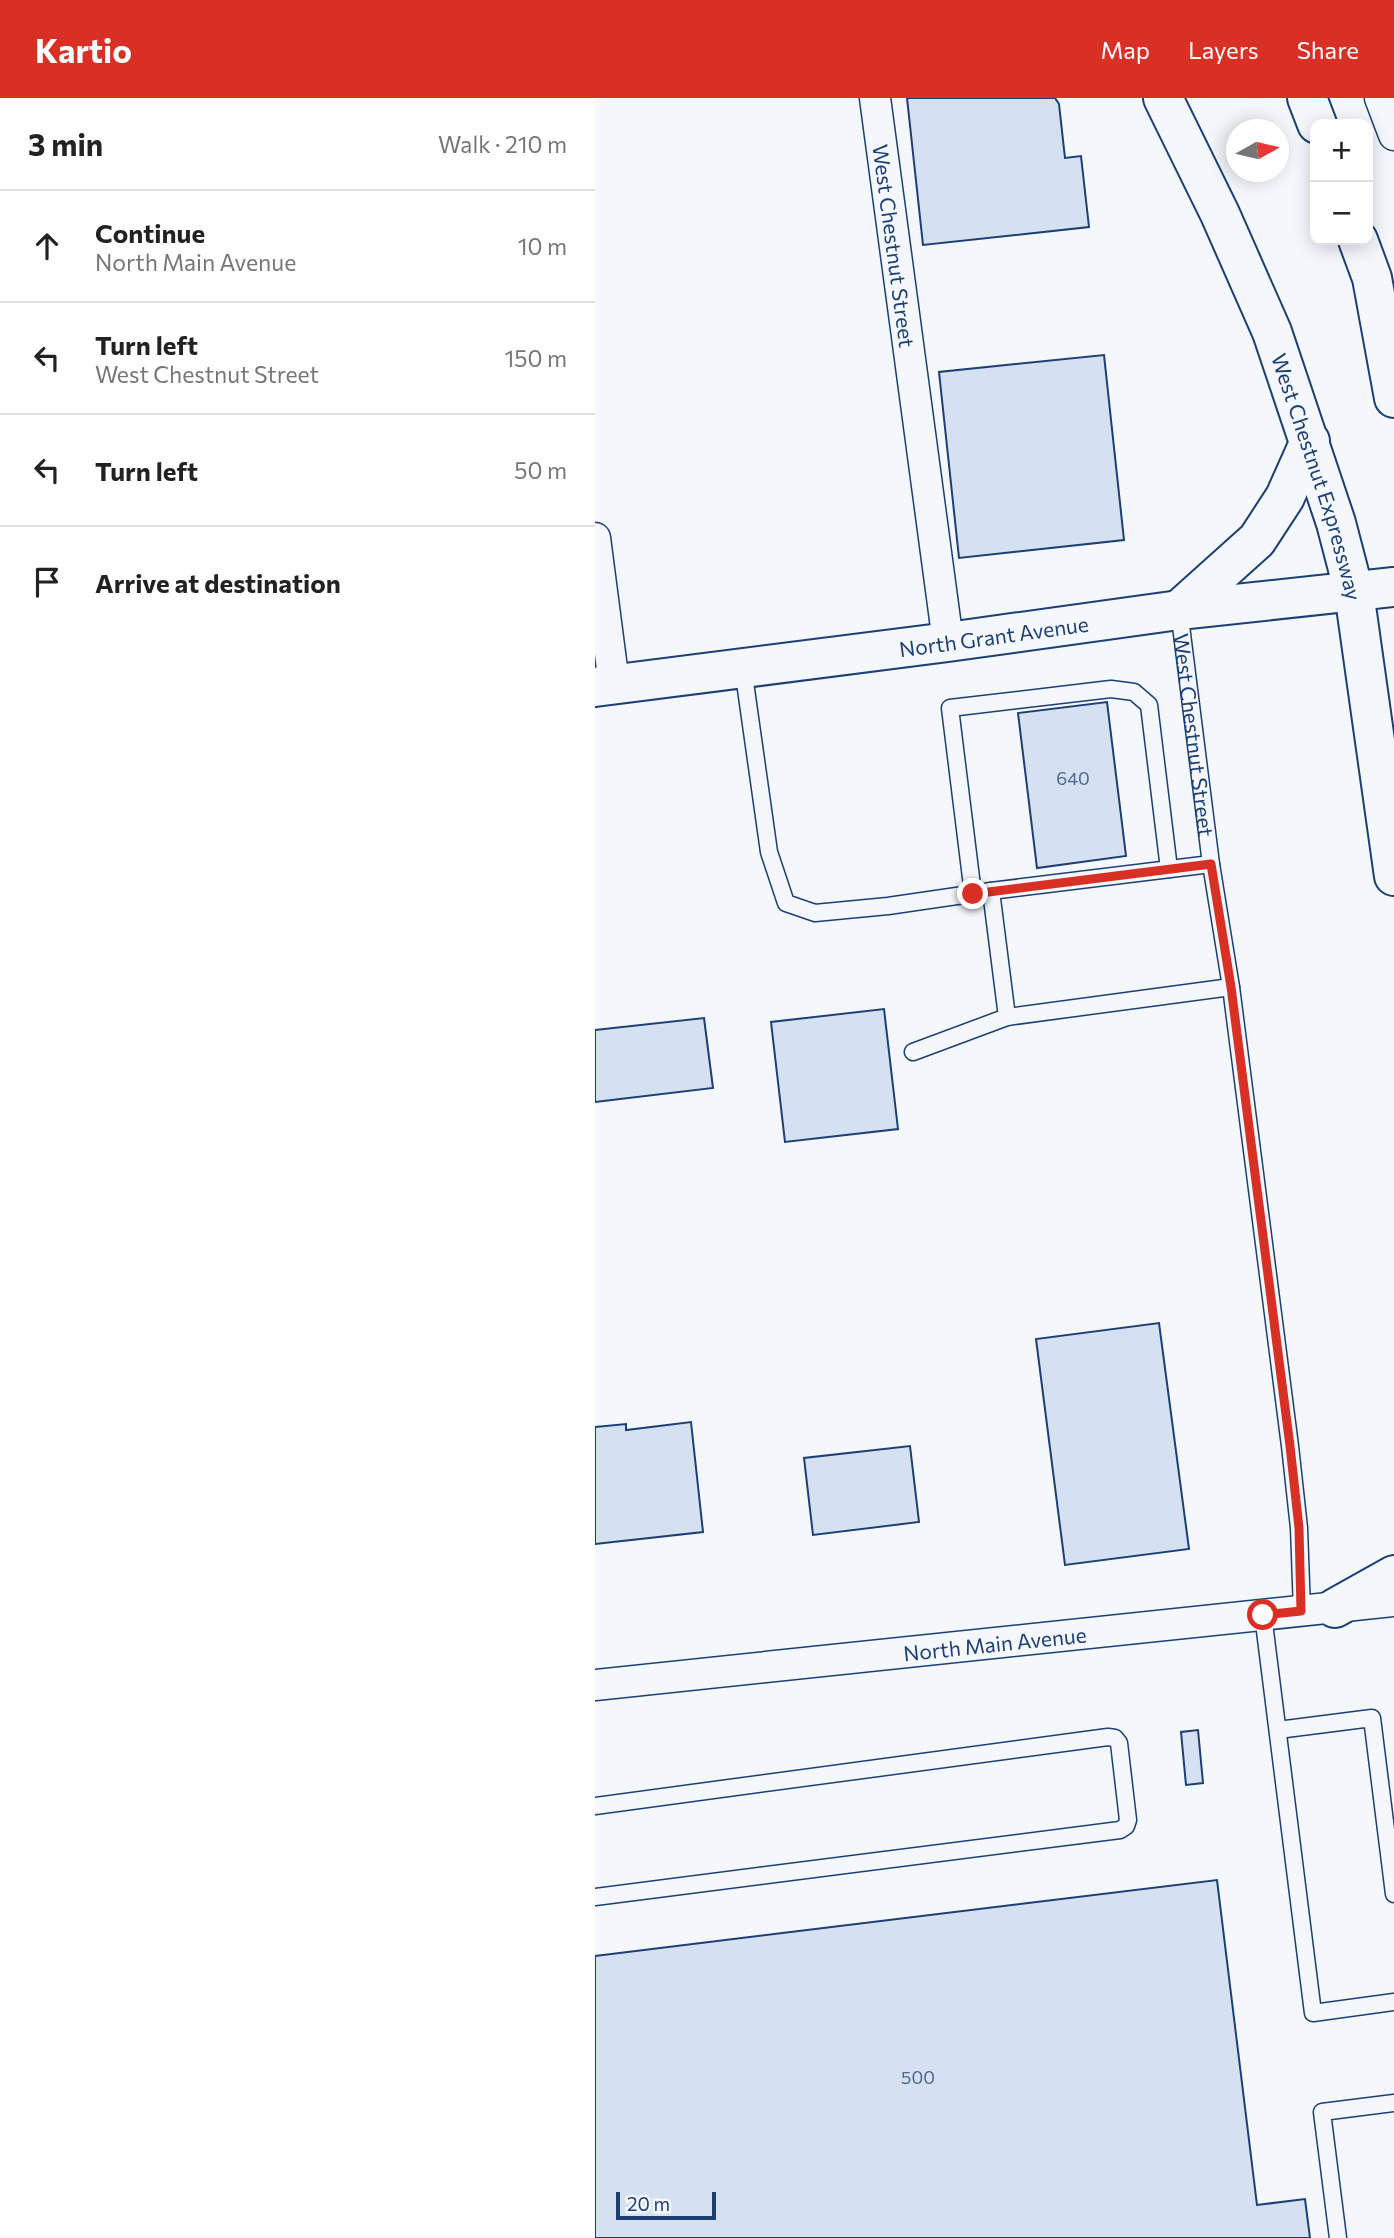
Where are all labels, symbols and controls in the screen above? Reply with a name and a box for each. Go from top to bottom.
text: Kartio [35,29,132,70]
text: Map [1101,35,1150,64]
text: Layers [1188,35,1259,64]
text: Share [1297,35,1359,64]
north arrow [1226,119,1289,182]
map controls [1310,119,1373,245]
button: + [1310,119,1373,182]
text: 3 min [28,125,103,162]
text: Walk · 210 m [438,130,567,158]
street label: West Chestnut Street [869,143,921,349]
button: − [1310,182,1373,245]
text: Continue [95,217,205,248]
icon: ahead [28,227,66,265]
text: 10 m [518,232,567,260]
text: North Main Avenue [95,248,296,276]
text: Turn left [95,329,198,360]
icon: left [28,339,66,377]
text: 150 m [504,344,567,372]
street label: West Chestnut Expressway [1267,350,1367,602]
text: West Chestnut Street [95,360,319,388]
icon: left [28,451,66,489]
text: Turn left [95,455,198,486]
text: 50 m [514,456,567,484]
icon: arrive [28,563,66,601]
text: Arrive at destination [95,567,341,598]
street label: North Grant Avenue [898,610,1090,661]
street label: West Chestnut Street [1170,632,1220,838]
house number: 640 [1056,767,1090,789]
route end [957,878,988,909]
route start [1247,1599,1278,1630]
street label: North Main Avenue [902,1621,1088,1665]
house number: 500 [901,2066,935,2088]
scale bar [616,2189,716,2221]
text: 20 m [627,2192,670,2215]

